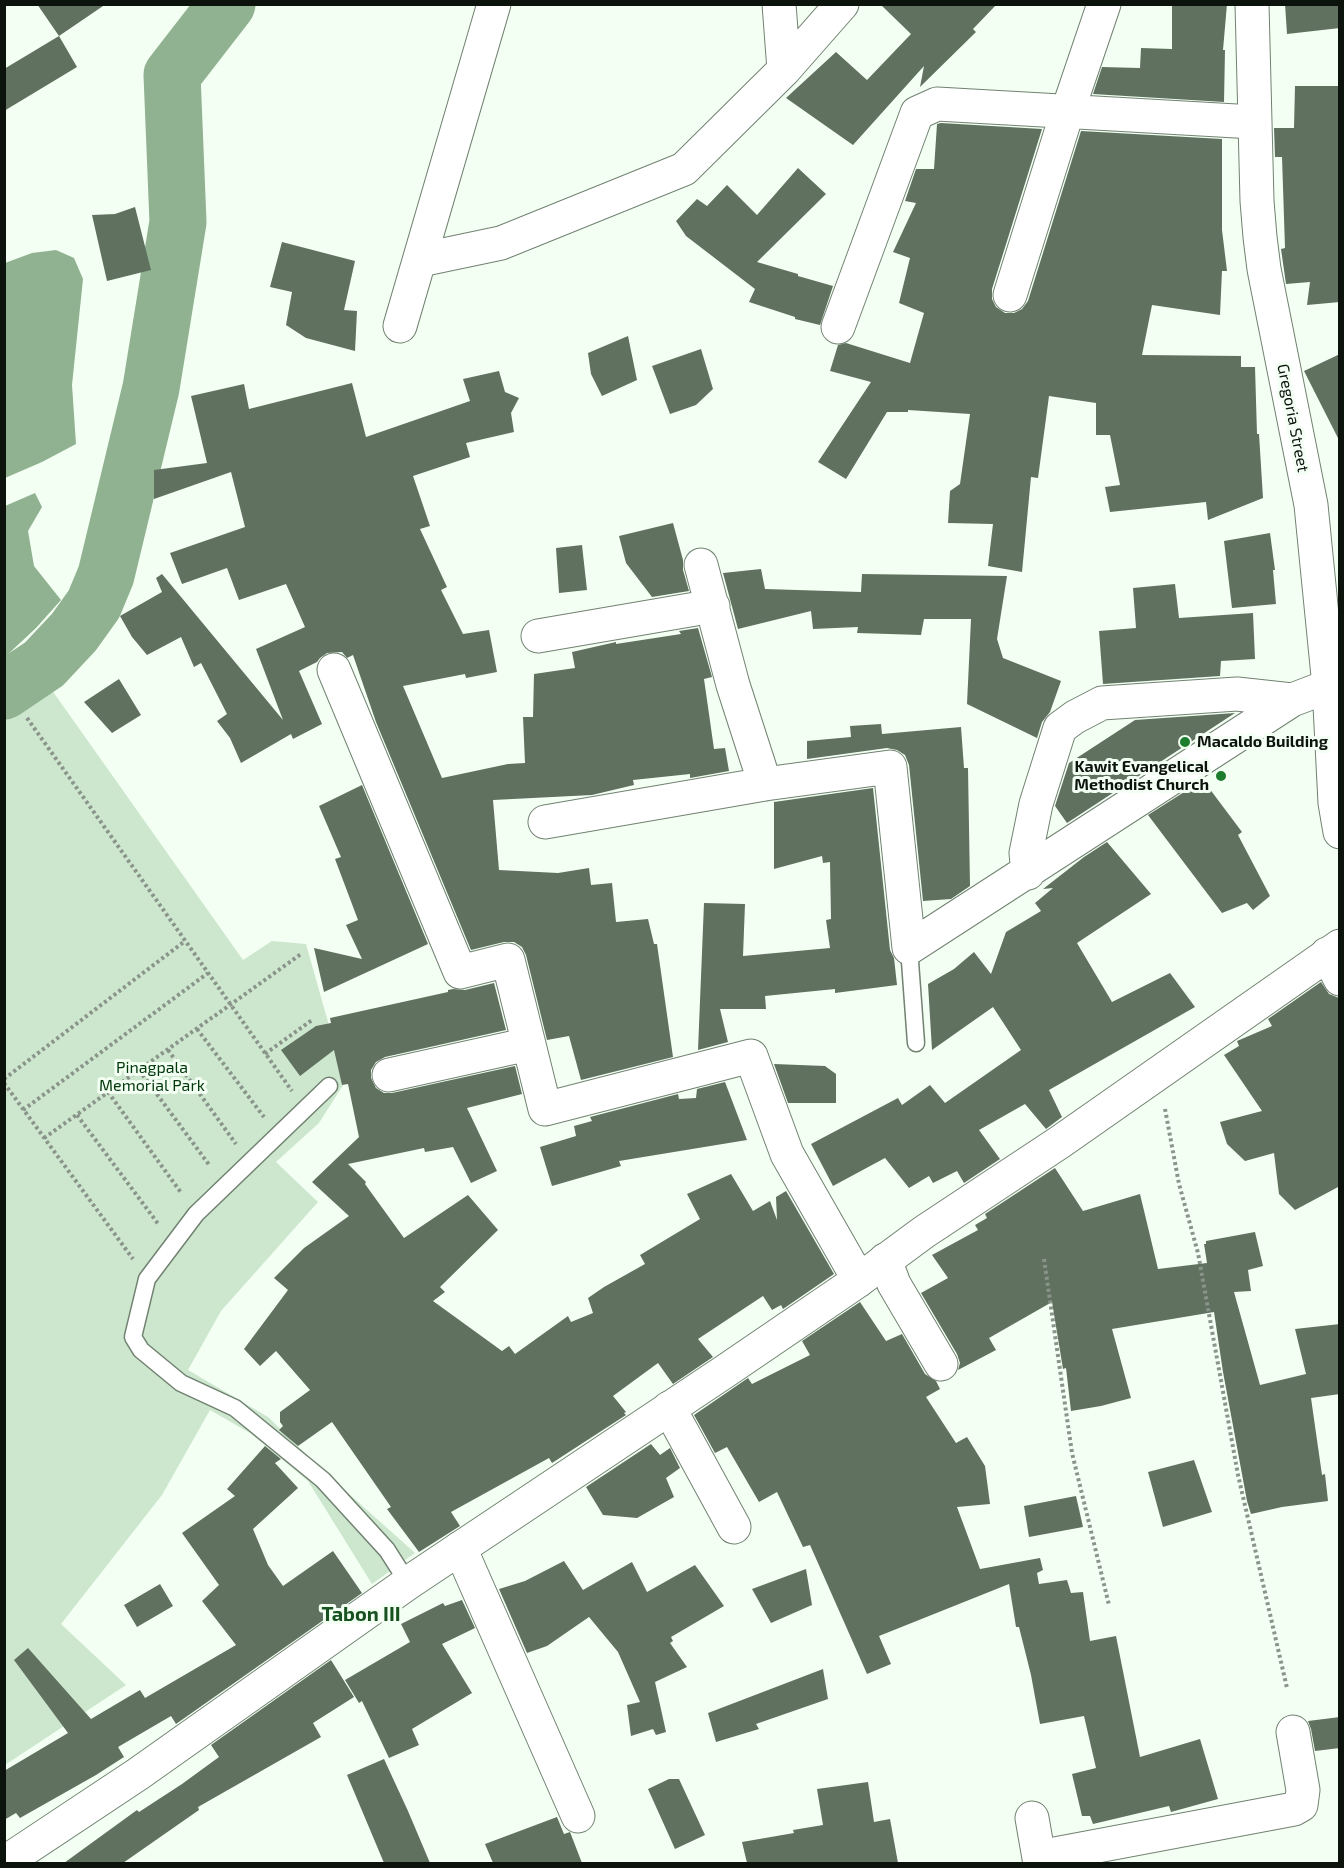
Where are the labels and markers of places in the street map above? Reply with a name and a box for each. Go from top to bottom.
place label: Macaldo Building [1197,732,1328,752]
marker: Macaldo Building [1178,735,1192,749]
place label: Kawit Evangelical Methodist Church [1074,757,1209,795]
marker: Kawit Evangelical Methodist Church [1214,769,1228,783]

